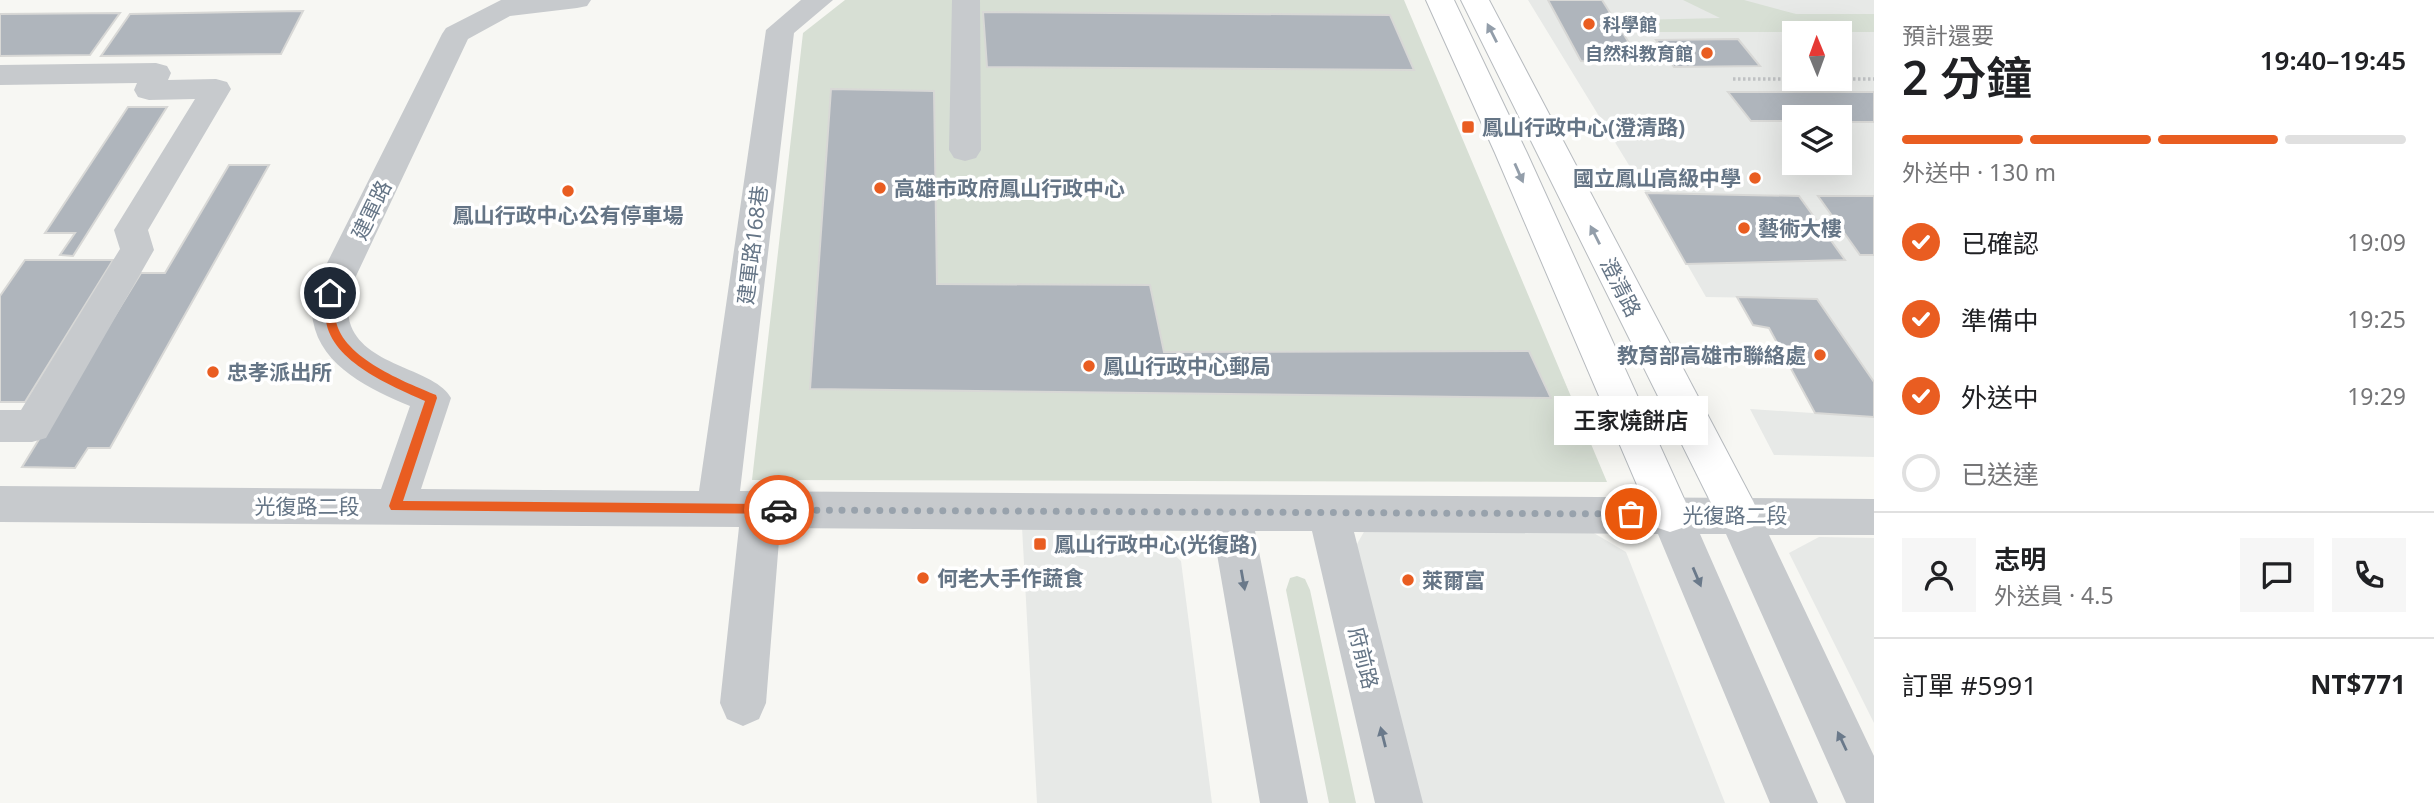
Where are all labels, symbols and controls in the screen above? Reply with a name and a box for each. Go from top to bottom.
place label: 科學館 [1603,12,1657,36]
marker: 科學館 [1581,16,1597,32]
text: 預計還要 [1902,19,1994,51]
north arrow [1782,21,1852,91]
map controls [1782,21,1852,175]
one-way arrow [1486,22,1498,42]
place label: 自然科教育館 [1585,41,1693,65]
text: 19:40–19:45 [2260,42,2406,78]
marker: 自然科教育館 [1699,45,1715,61]
text: 2 分鐘 [1902,46,2032,108]
button: layers [1782,105,1852,175]
place label: 鳳山行政中心(澄清路) [1482,113,1685,141]
marker: 鳳山行政中心(澄清路) [1460,119,1476,135]
text: 外送中 · 130 m [1902,156,2056,188]
one-way arrow [1513,163,1525,183]
place label: 國立鳳山高級中學 [1573,164,1741,192]
marker: 國立鳳山高級中學 [1747,170,1763,186]
place label: 高雄市政府鳳山行政中心 [894,174,1125,202]
street label: 建軍路 [345,176,397,244]
marker: 高雄市政府鳳山行政中心 [872,180,888,196]
marker: 鳳山行政中心公有停車場 [560,183,576,199]
street label: 建軍路168巷 [731,184,773,306]
place label: 鳳山行政中心公有停車場 [453,201,684,229]
place label: 藝術大樓 [1758,214,1842,242]
marker: 藝術大樓 [1736,220,1752,236]
icon: check [1902,223,1940,261]
one-way arrow [1590,225,1601,245]
text: 已確認 [1961,225,2039,261]
text: 19:09 [2347,226,2406,258]
street label: 澄清路 [1594,253,1648,321]
pin [300,263,360,323]
icon: home [311,274,349,312]
icon: check [1902,300,1940,338]
text: 準備中 [1961,302,2039,338]
text: 19:25 [2347,303,2406,335]
place label: 教育部高雄市聯絡處 [1617,341,1806,369]
marker: 教育部高雄市聯絡處 [1812,347,1828,363]
place label: 鳳山行政中心郵局 [1103,352,1271,380]
place label: 忠孝派出所 [227,358,332,386]
marker: 鳳山行政中心郵局 [1081,358,1097,374]
marker: 忠孝派出所 [205,364,221,380]
icon: check [1902,377,1940,415]
text: 外送中 [1961,379,2039,415]
text: 19:29 [2347,380,2406,412]
callout: 王家燒餅店 [1554,395,1708,444]
text: 王家燒餅店 [1574,404,1689,436]
text: 已送達 [1961,456,2039,492]
courier [744,475,814,545]
pin [1601,484,1661,544]
icon: car [760,491,798,529]
street label: 光復路二段 [255,492,360,520]
icon: bag [1612,495,1650,533]
street label: 光復路二段 [1683,501,1788,529]
place label: 鳳山行政中心(光復路) [1054,530,1257,558]
marker: 鳳山行政中心(光復路) [1032,536,1048,552]
button: person [1902,538,1976,612]
button: chat [2240,538,2314,612]
button: phone [2332,538,2406,612]
text: 志明 [1994,541,2046,577]
place label: 何老大手作蔬食 [937,564,1084,592]
place label: 萊爾富 [1422,566,1485,594]
one-way arrow [1691,567,1702,588]
one-way arrow [1238,569,1249,591]
marker: 何老大手作蔬食 [915,570,931,586]
marker: 萊爾富 [1400,572,1416,588]
text: 外送員 · 4.5 [1994,579,2114,611]
street label: 府前路 [1343,624,1385,692]
text: NT$771 [2310,666,2406,702]
text: 訂單 #5991 [1902,667,2037,703]
one-way arrow [1377,726,1388,748]
one-way arrow [1836,731,1848,751]

